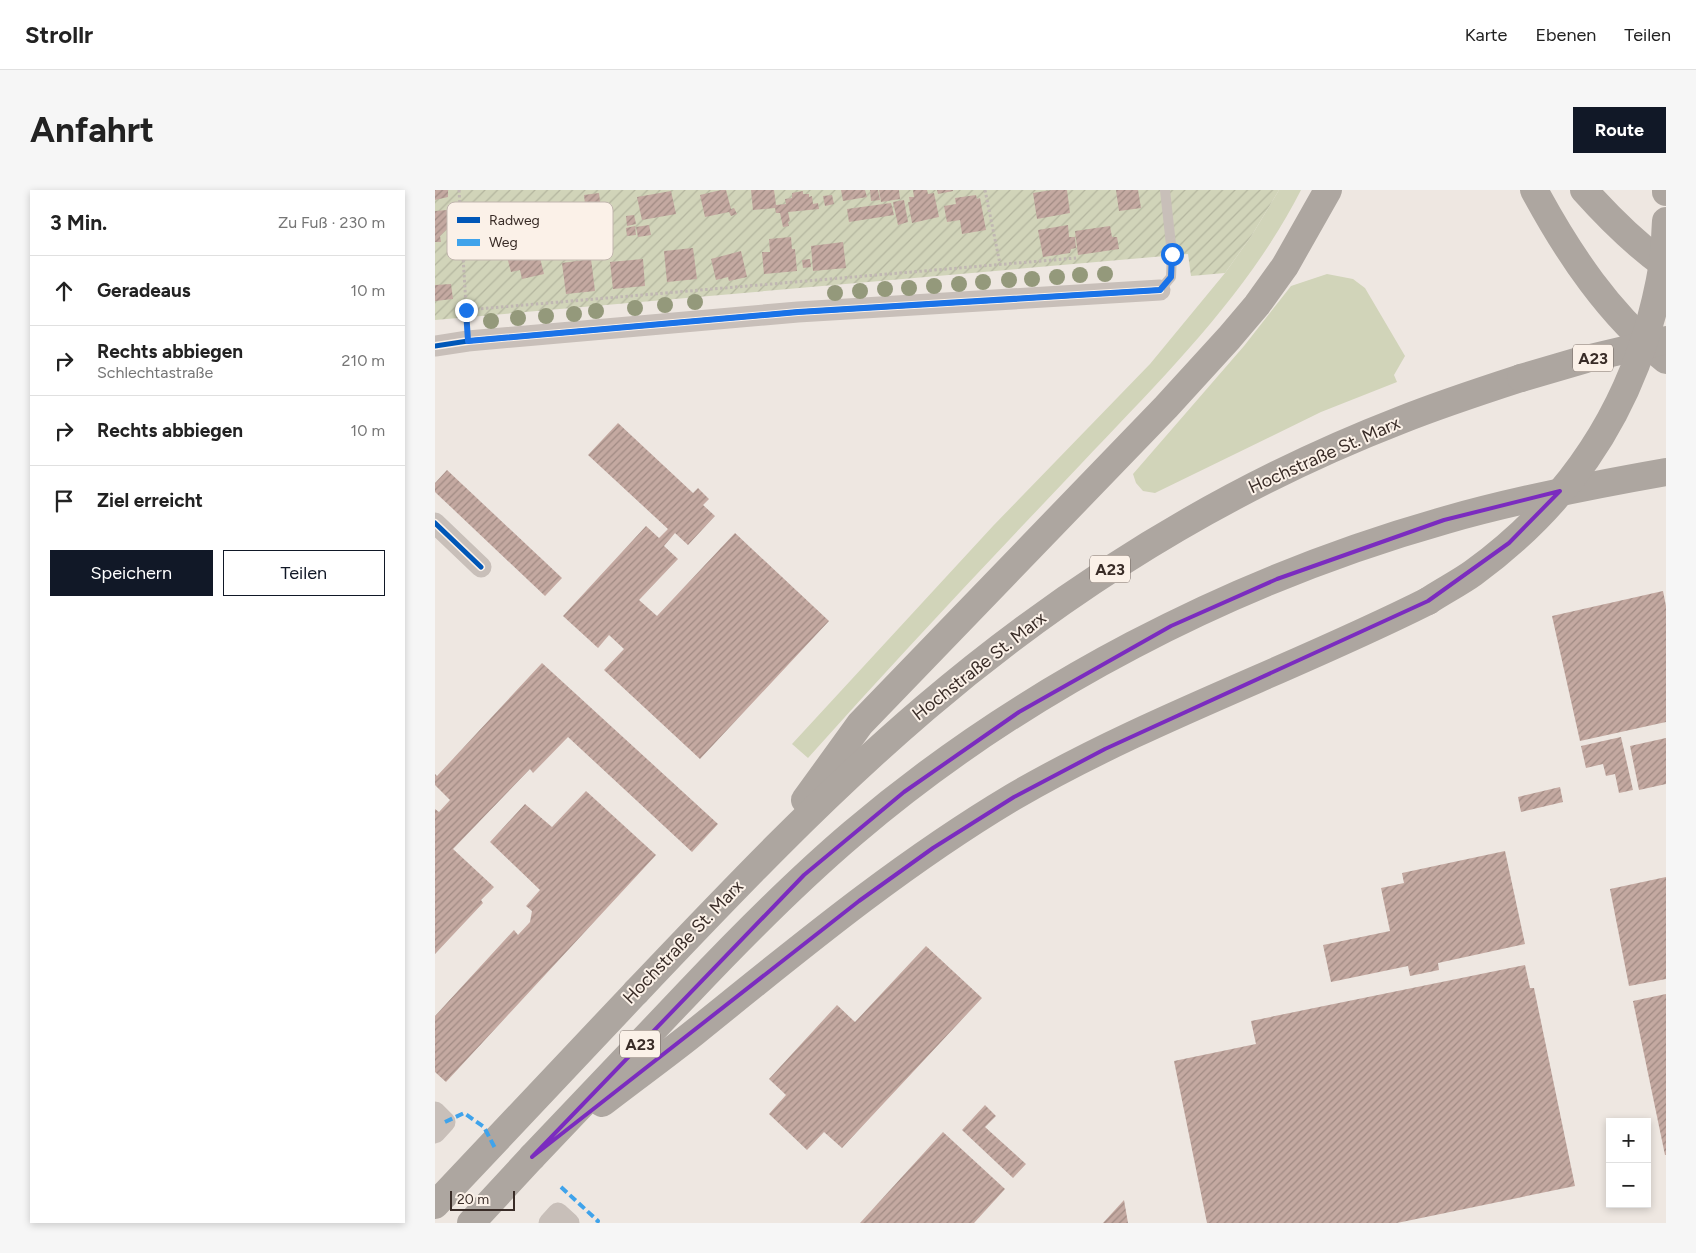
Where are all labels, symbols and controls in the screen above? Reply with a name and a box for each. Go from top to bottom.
text: Strollr [25,20,93,49]
text: Karte [1465,24,1507,46]
text: Ebenen [1535,24,1596,46]
text: Teilen [1624,24,1671,46]
button: Route [1573,107,1666,153]
text: Anfahrt [30,109,154,151]
legend [447,202,613,260]
text: 3 Min. [50,210,107,235]
text: Radweg [489,212,540,229]
text: Zu Fuß · 230 m [278,213,385,232]
text: Weg [489,234,518,251]
route start [1161,243,1184,266]
icon: ahead [50,277,78,305]
text: Geradeaus [97,279,191,302]
text: 10 m [351,281,385,300]
route end [455,299,478,322]
text: Rechts abbiegen [97,340,243,363]
road number: A23 [1573,344,1613,372]
icon: right [50,347,78,375]
text: 210 m [342,351,385,370]
text: Schlechtastraße [97,363,213,382]
street label: Hochstraße St. Marx [1245,411,1404,498]
icon: right [50,417,78,445]
text: Rechts abbiegen [97,419,243,442]
text: 10 m [351,421,385,440]
icon: arrive [50,487,78,515]
text: Ziel erreicht [97,489,203,512]
button: Speichern [50,550,213,596]
button: Teilen [223,550,385,596]
road number: A23 [1090,556,1130,582]
street label: Hochstraße St. Marx [908,607,1051,725]
street label: Hochstraße St. Marx [618,875,748,1009]
road number: A23 [620,1031,660,1058]
map controls [1606,1118,1651,1208]
button: + [1606,1118,1651,1163]
button: − [1606,1163,1651,1208]
scale bar [450,1188,515,1211]
text: 20 m [457,1191,489,1208]

